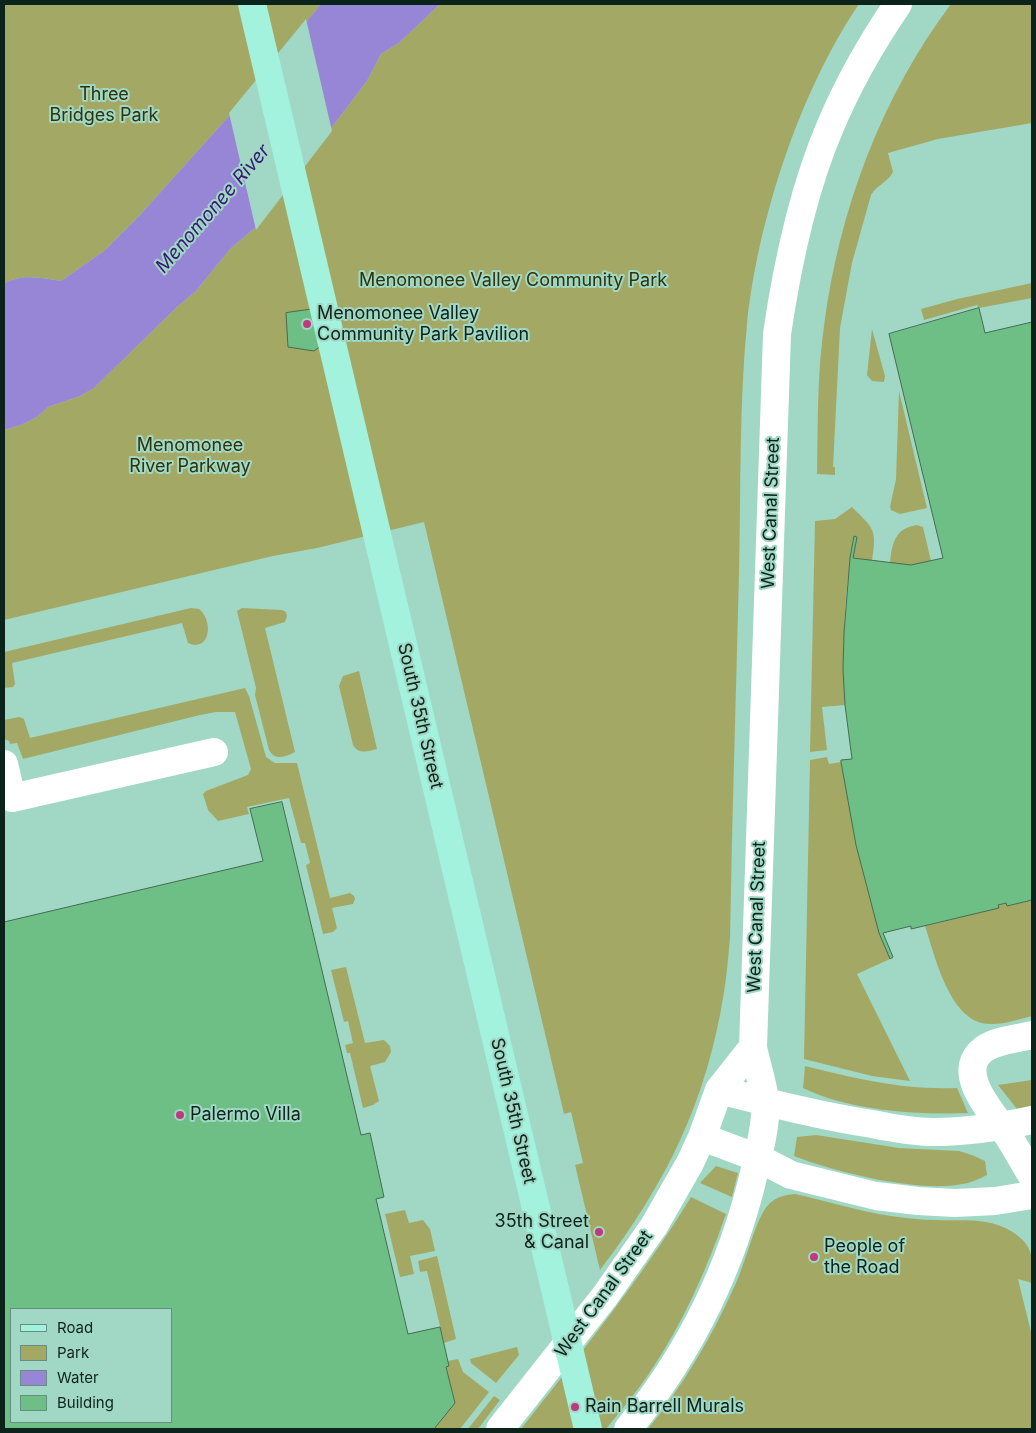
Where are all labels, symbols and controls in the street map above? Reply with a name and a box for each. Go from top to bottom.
park label: Three Bridges Park [50,84,158,126]
water label: Menomonee River [151,140,275,278]
park label: Menomonee Valley Community Park [359,270,667,292]
place label: Menomonee Valley Community Park Pavilion [317,303,529,346]
marker: Menomonee Valley Community Park Pavilion [301,318,313,330]
park label: Menomonee River Parkway [129,435,251,478]
street label: West Canal Street [758,437,784,589]
street label: South 35th Street [393,641,447,791]
street label: West Canal Street [744,841,770,993]
street label: South 35th Street [486,1036,540,1186]
place label: Palermo Villa [190,1104,301,1126]
marker: Palermo Villa [174,1109,186,1121]
place label: 35th Street & Canal [495,1211,589,1254]
street label: West Canal Street [551,1226,657,1362]
marker: 35th Street & Canal [593,1226,605,1238]
place label: People of the Road [824,1236,905,1278]
marker: People of the Road [808,1251,820,1263]
legend [10,1308,172,1423]
text: Road [57,1318,93,1337]
text: Park [57,1343,89,1362]
text: Water [57,1368,99,1387]
text: Building [57,1393,114,1412]
place label: Rain Barrell Murals [585,1396,744,1418]
marker: Rain Barrell Murals [569,1401,581,1413]

